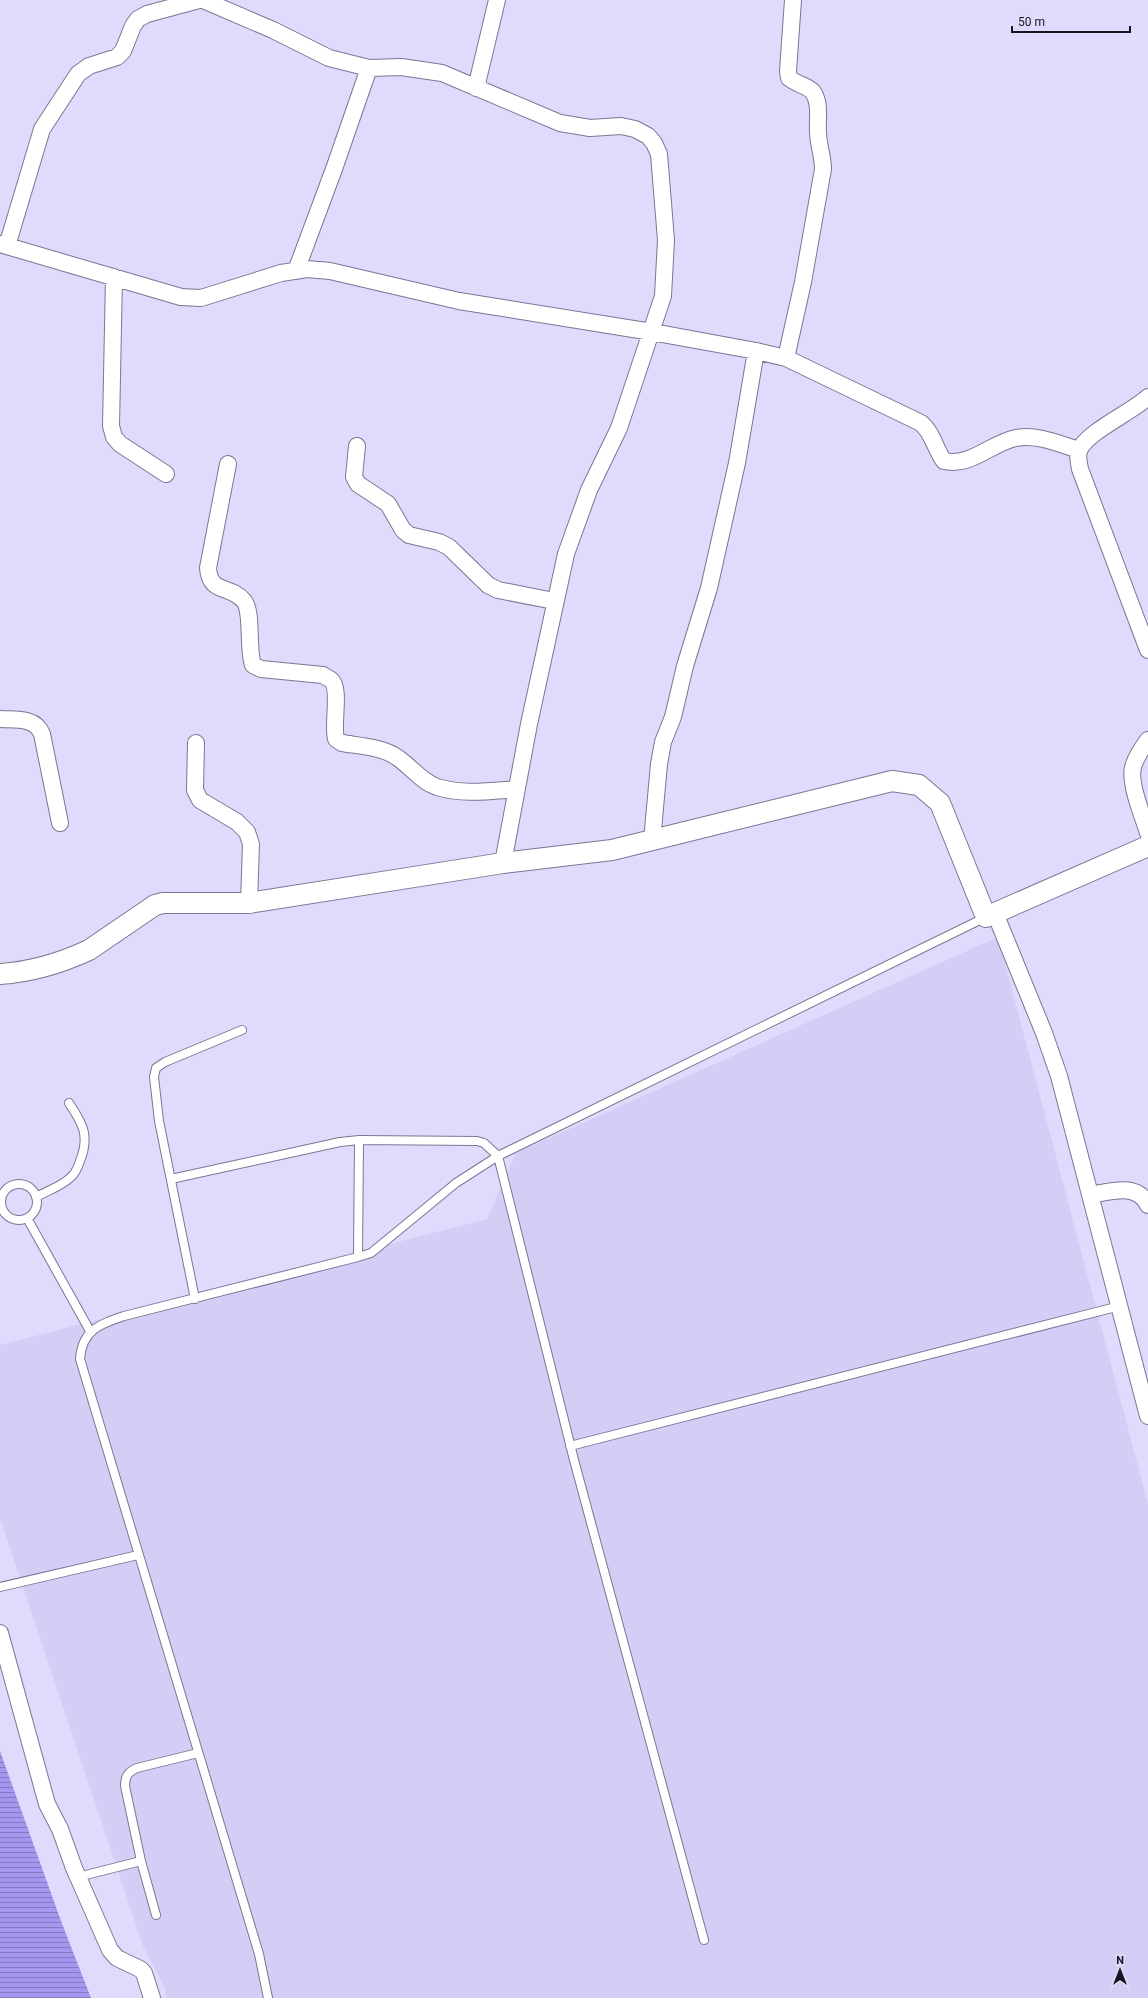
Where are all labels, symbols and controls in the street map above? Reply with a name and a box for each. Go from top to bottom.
scale bar [1012,8,1130,34]
text: 50 m [1018,15,1045,29]
north arrow [1100,1950,1140,1990]
text: N [1116,1954,1124,1967]

